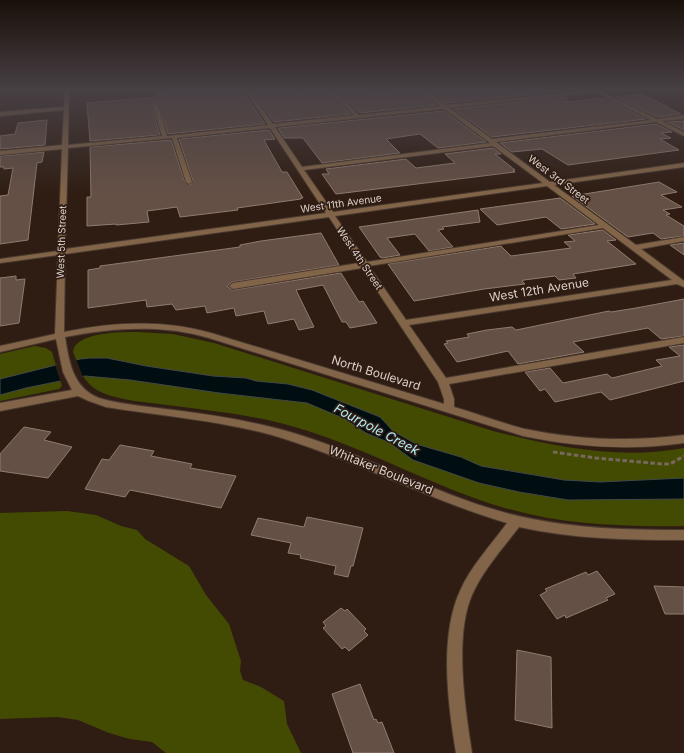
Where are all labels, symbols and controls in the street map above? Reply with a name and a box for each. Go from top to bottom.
street label: West 3rd Street [526,152,593,206]
street label: West 11th Avenue [300,191,383,215]
street label: West 5th Street [54,205,68,279]
street label: West 4th Street [335,224,386,292]
street label: West 12th Avenue [488,274,590,305]
street label: North Boulevard [330,352,422,393]
water label: Fourpole Creek [332,400,423,459]
street label: Whitaker Boulevard [327,442,435,497]

